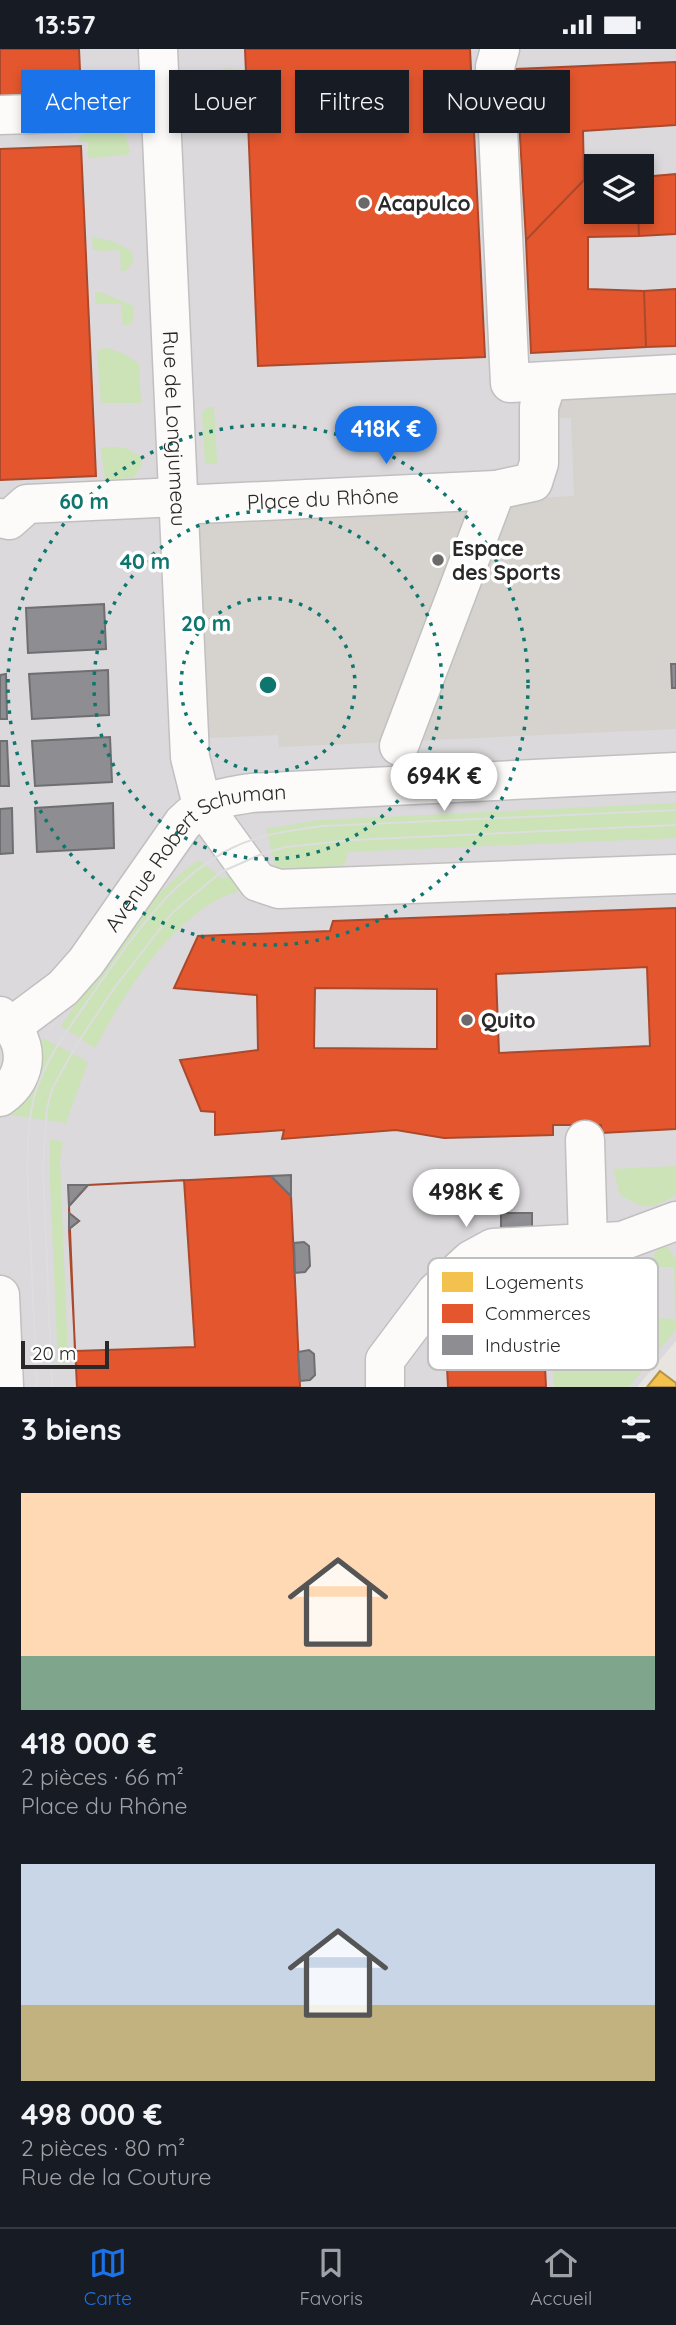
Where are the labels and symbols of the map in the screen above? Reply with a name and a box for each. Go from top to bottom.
place label: Acapulco [378,190,471,216]
marker: Acapulco [356,195,372,211]
street label: Rue de Longjumeau [158,330,193,527]
pin: 418K € [329,407,443,466]
street label: Place du Rhône [246,482,399,515]
text: 60 m [59,488,109,514]
place label: Espace des Sports [452,535,561,585]
text: 40 m [120,548,170,574]
marker: Espace des Sports [430,552,446,568]
text: 20 m [181,610,231,636]
centre of rings [256,673,280,697]
pin: 694K € [387,753,501,813]
street label: Avenue Robert Schuman [98,778,287,936]
place label: Quito [481,1007,536,1033]
marker: Quito [459,1012,475,1028]
pin: 498K € [409,1169,523,1229]
legend [428,1258,658,1370]
text: Logements [485,1270,584,1294]
text: Commerces [485,1301,591,1325]
text: Industrie [485,1333,561,1357]
scale bar [21,1338,108,1370]

